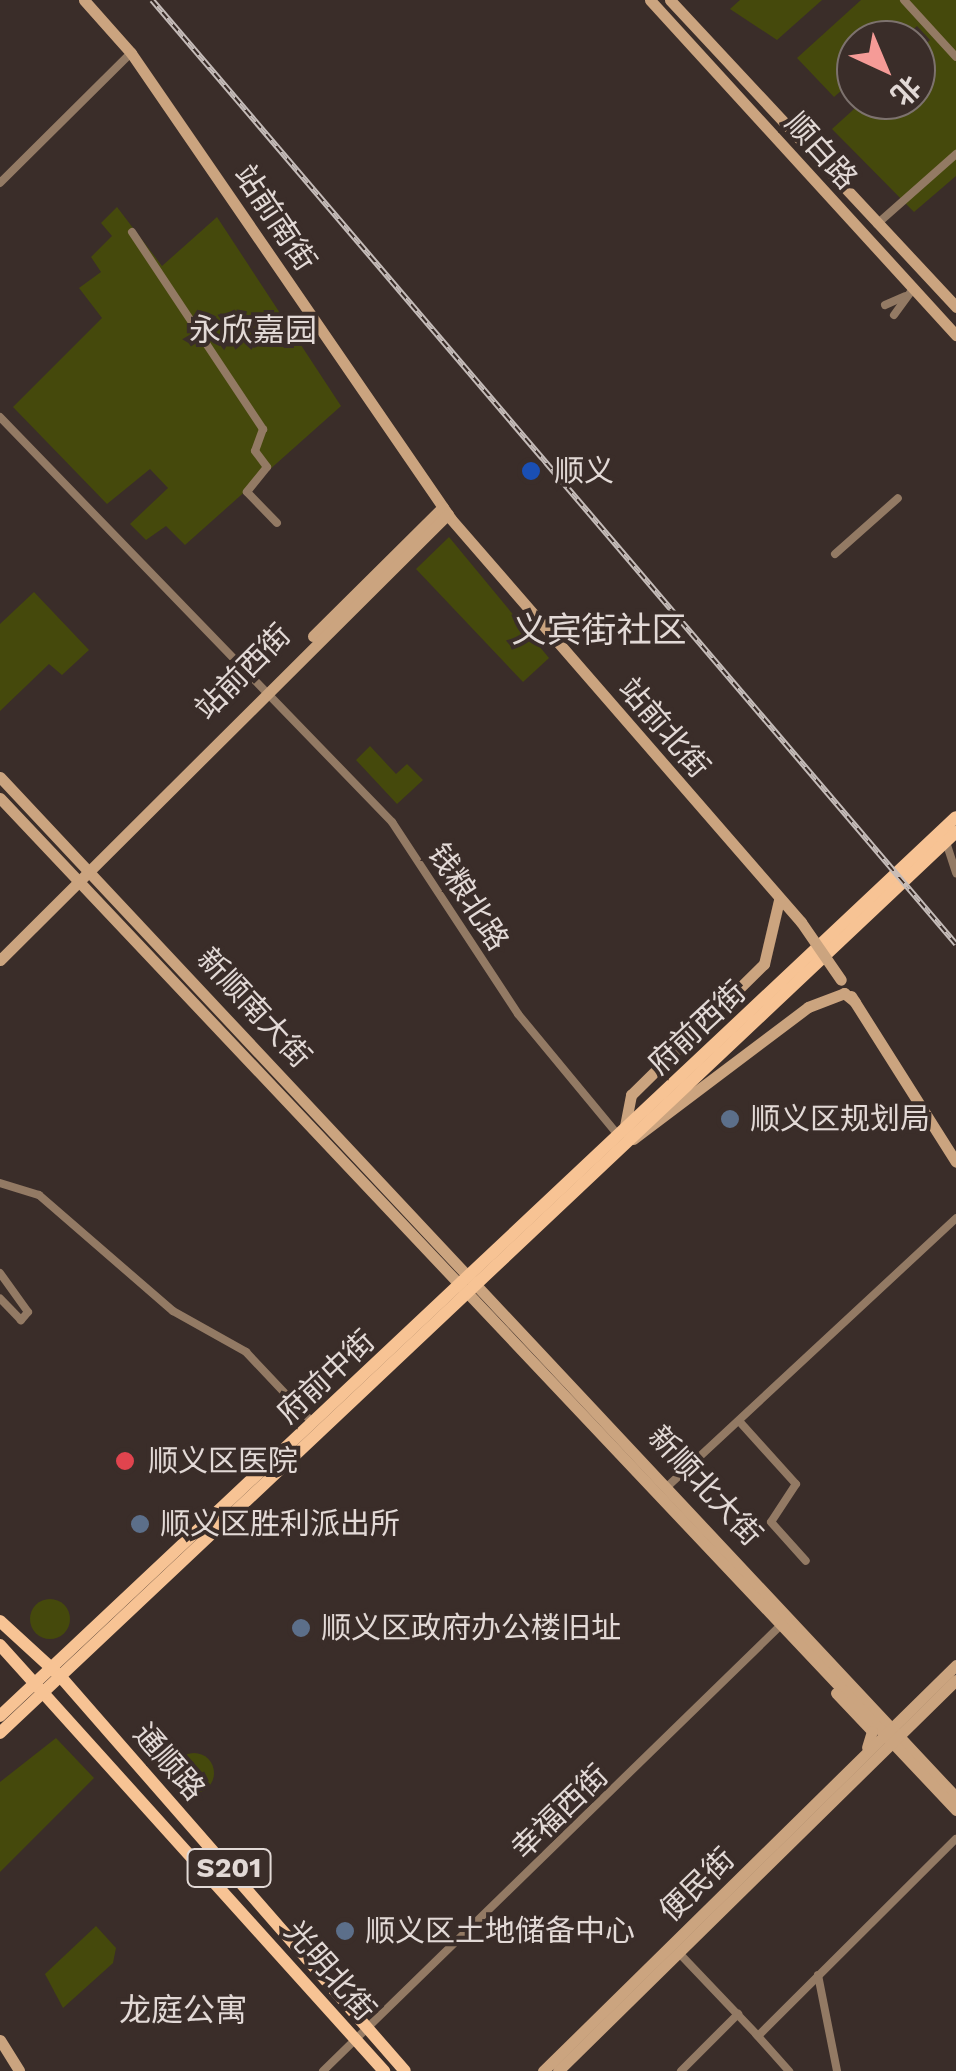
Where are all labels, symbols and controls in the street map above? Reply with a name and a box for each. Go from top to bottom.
north arrow [836,20,936,120]
text: 北 [884,69,927,112]
street label: 顺白路 [778,106,864,196]
street label: 站前南街 [227,158,323,278]
district label: 永欣嘉园 [189,311,317,349]
place label: 顺义 [554,453,614,489]
marker: 顺义 [518,458,544,484]
district label: 义宾街社区 [512,609,686,651]
street label: 站前西街 [188,617,298,727]
street label: 站前北街 [611,671,717,785]
street label: 钱粮北路 [420,837,516,957]
street label: 新顺南大街 [190,941,318,1075]
street label: 府前西街 [641,974,753,1082]
place label: 顺义区规划局 [750,1101,930,1137]
marker: 顺义区规划局 [719,1108,741,1130]
street label: 府前中街 [270,1323,382,1431]
street label: 新顺北大街 [641,1419,769,1553]
place label: 顺义区医院 [148,1443,298,1479]
marker: 顺义区医院 [112,1448,138,1474]
place label: 顺义区胜利派出所 [160,1506,400,1542]
marker: 顺义区胜利派出所 [129,1513,151,1535]
place label: 顺义区政府办公楼旧址 [321,1610,621,1646]
marker: 顺义区政府办公楼旧址 [290,1617,312,1639]
street label: 通顺路 [126,1716,212,1808]
street label: 幸福西街 [504,1757,616,1867]
street label: 便民街 [652,1841,742,1929]
road number: S201 [186,1845,272,1891]
place label: 顺义区土地储备中心 [365,1913,635,1949]
street label: 光明北街 [277,1914,383,2028]
marker: 顺义区土地储备中心 [334,1920,356,1942]
district label: 龙庭公寓 [119,1991,247,2029]

